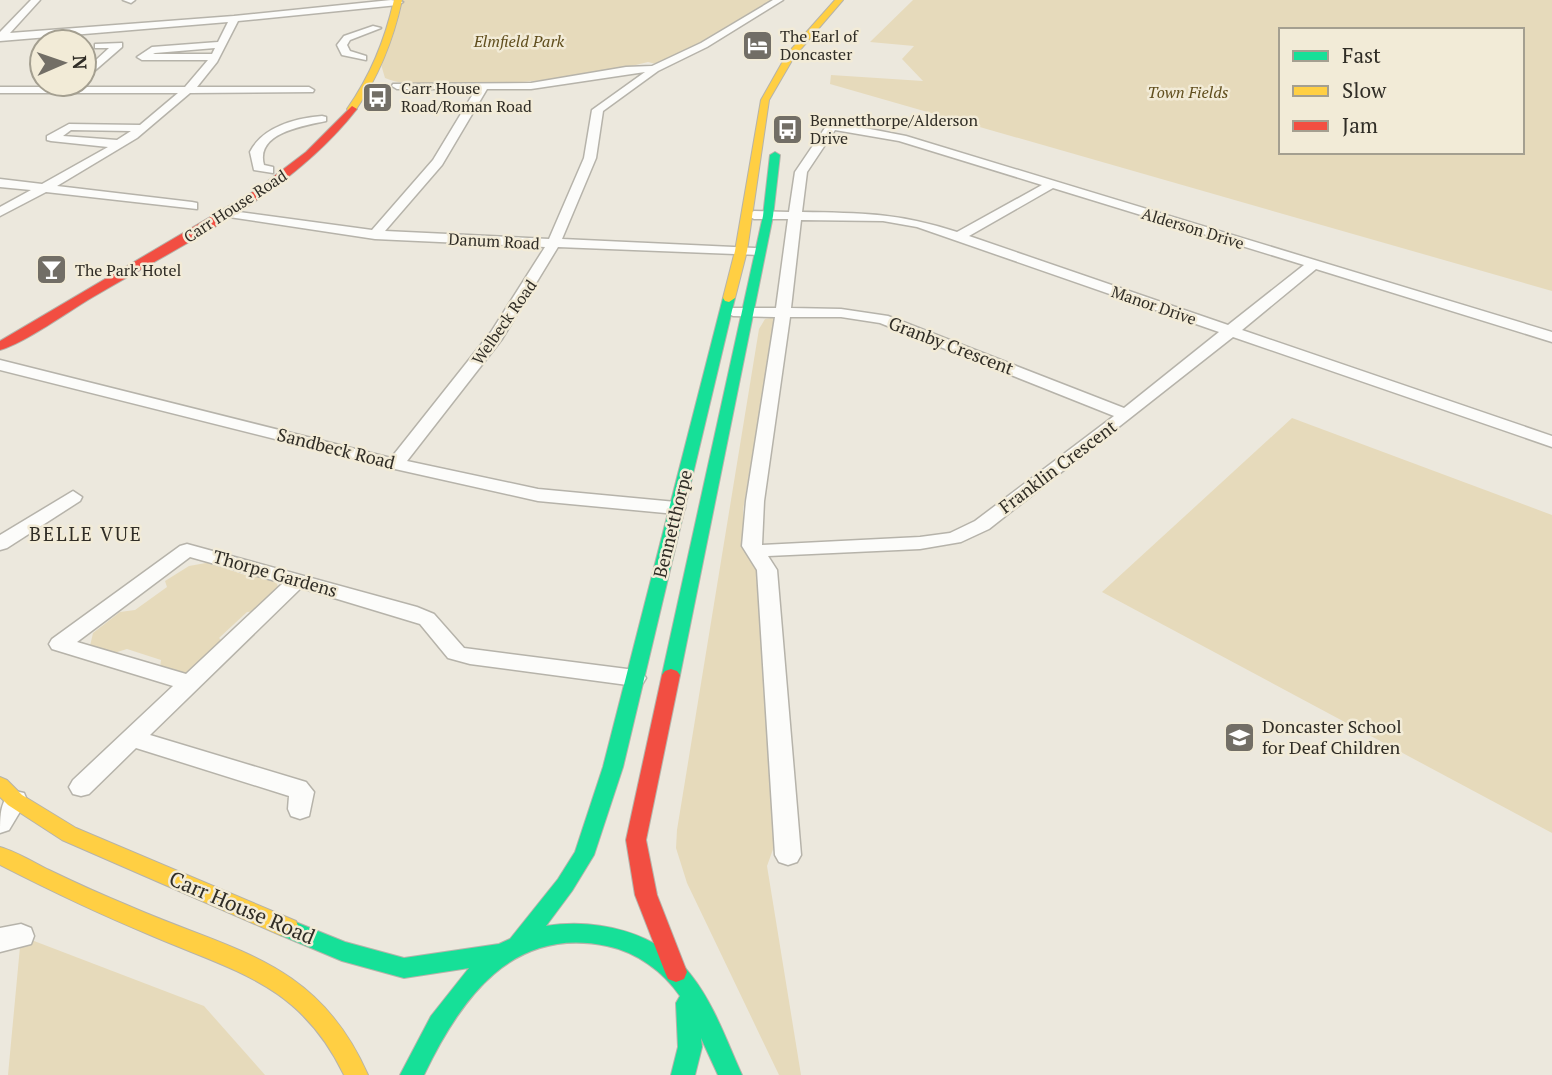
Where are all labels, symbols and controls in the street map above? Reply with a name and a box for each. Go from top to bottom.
place label: The Earl of Doncaster [780,25,859,65]
north arrow [28,28,98,98]
hotel icon: The Earl of Doncaster [740,28,774,62]
legend [1279,28,1524,154]
park label: Elmfield Park [473,30,565,52]
text: Fast [1342,41,1381,69]
text: N [68,55,93,71]
text: Slow [1342,76,1387,104]
place label: Carr House Road/Roman Road [401,77,532,117]
bus stop icon: Carr House Road/Roman Road [361,80,395,114]
park label: Town Fields [1148,81,1229,103]
place label: Bennetthorpe/Alderson Drive [810,109,978,149]
text: Jam [1342,111,1378,139]
bus stop icon: Bennetthorpe/Alderson Drive [770,112,804,146]
street label: Carr House Road [179,164,291,248]
street label: Alderson Drive [1139,202,1247,254]
street label: Danum Road [448,228,540,254]
bar icon: The Park Hotel [35,253,69,287]
place label: The Park Hotel [75,259,181,281]
street label: Welbeck Road [467,275,541,369]
street label: Manor Drive [1109,280,1199,330]
street label: Granby Crescent [885,310,1018,380]
street label: Franklin Crescent [994,414,1121,518]
street label: Sandbeck Road [275,422,398,474]
street label: Bennetthorpe [647,467,697,580]
district label: BELLE VUE [29,521,143,546]
street label: Thorpe Gardens [210,544,340,602]
place label: Doncaster School for Deaf Children [1262,714,1402,759]
school or university icon: Doncaster School for Deaf Children [1222,720,1256,754]
street label: Carr House Road [165,864,320,951]

